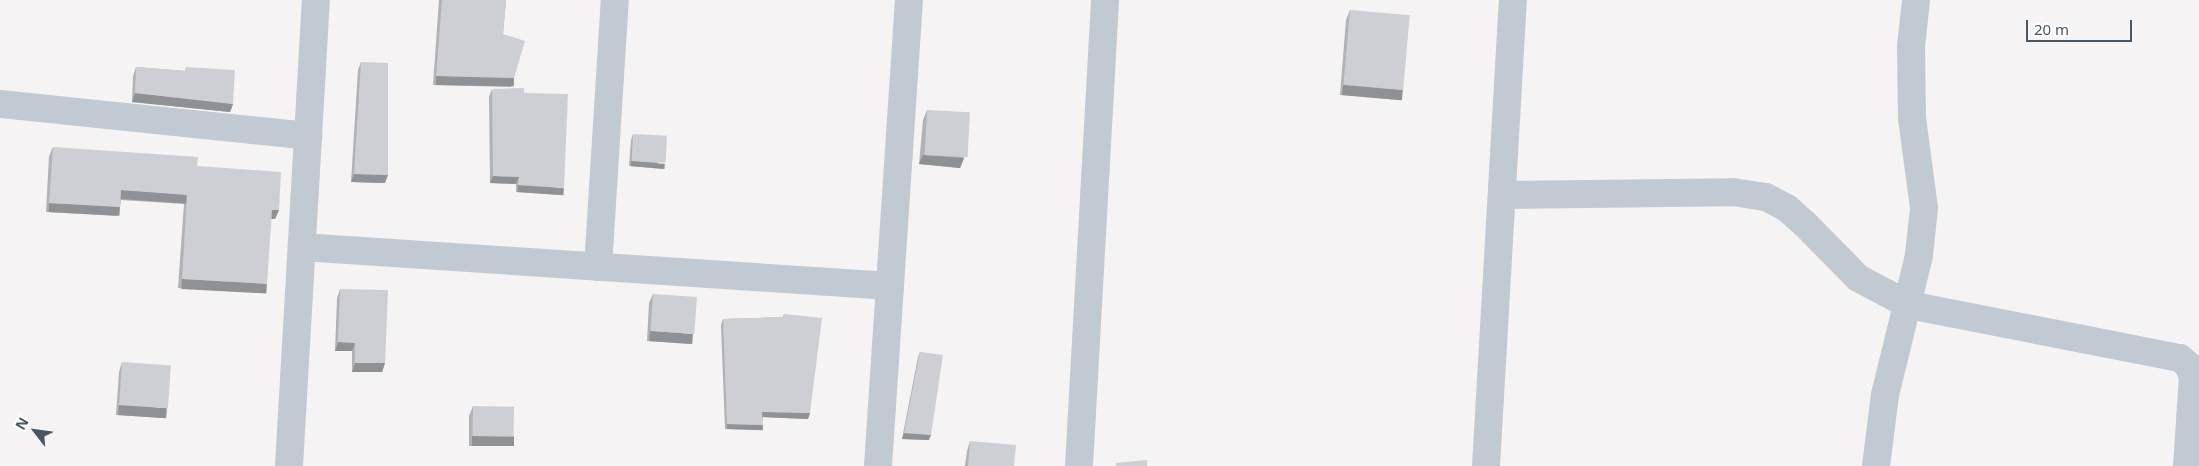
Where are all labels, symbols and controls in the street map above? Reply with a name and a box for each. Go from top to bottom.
scale bar [2029,10,2135,42]
text: 20 m [2034,19,2069,39]
north arrow [10,406,60,456]
text: N [10,414,33,433]

